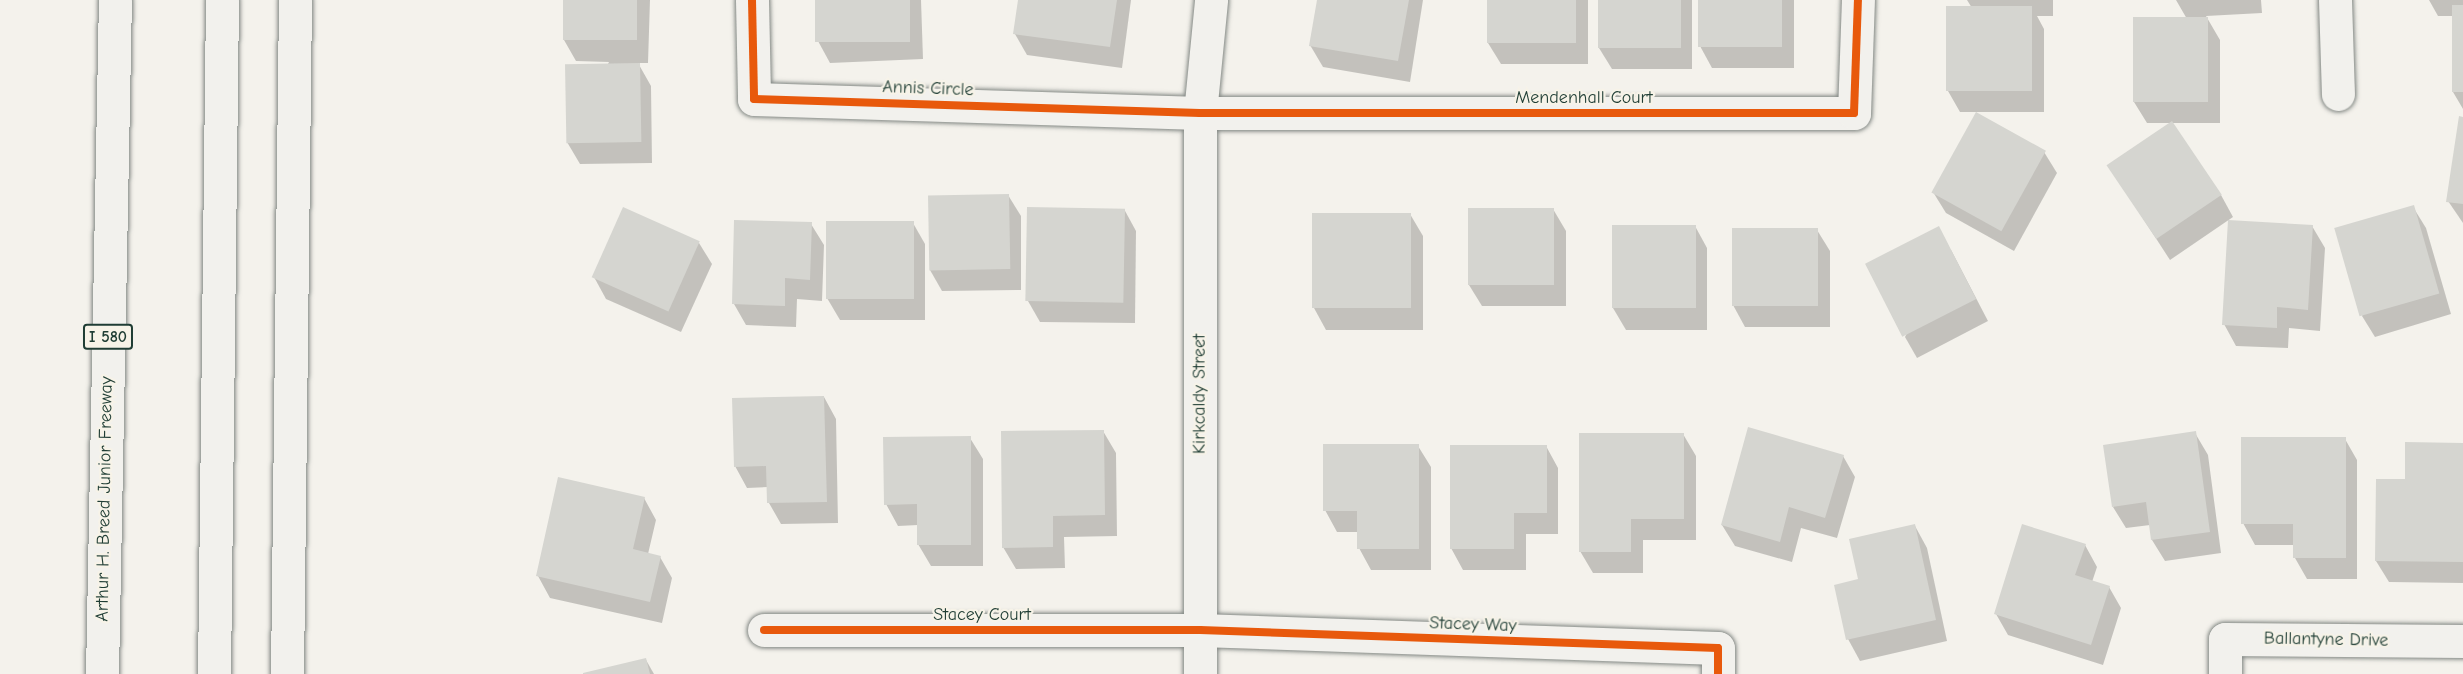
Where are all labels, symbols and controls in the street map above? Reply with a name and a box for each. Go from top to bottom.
street label: Annis Circle [882,77,974,101]
street label: Mendenhall Court [1515,87,1653,109]
road number: I 580 [82,324,134,350]
street label: Kirkcaldy Street [1189,334,1211,454]
street label: Arthur H. Breed Junior Freeway [92,376,118,622]
street label: Stacey Court [933,604,1031,626]
street label: Stacey Way [1429,613,1517,637]
street label: Ballantyne Drive [2264,628,2388,652]

